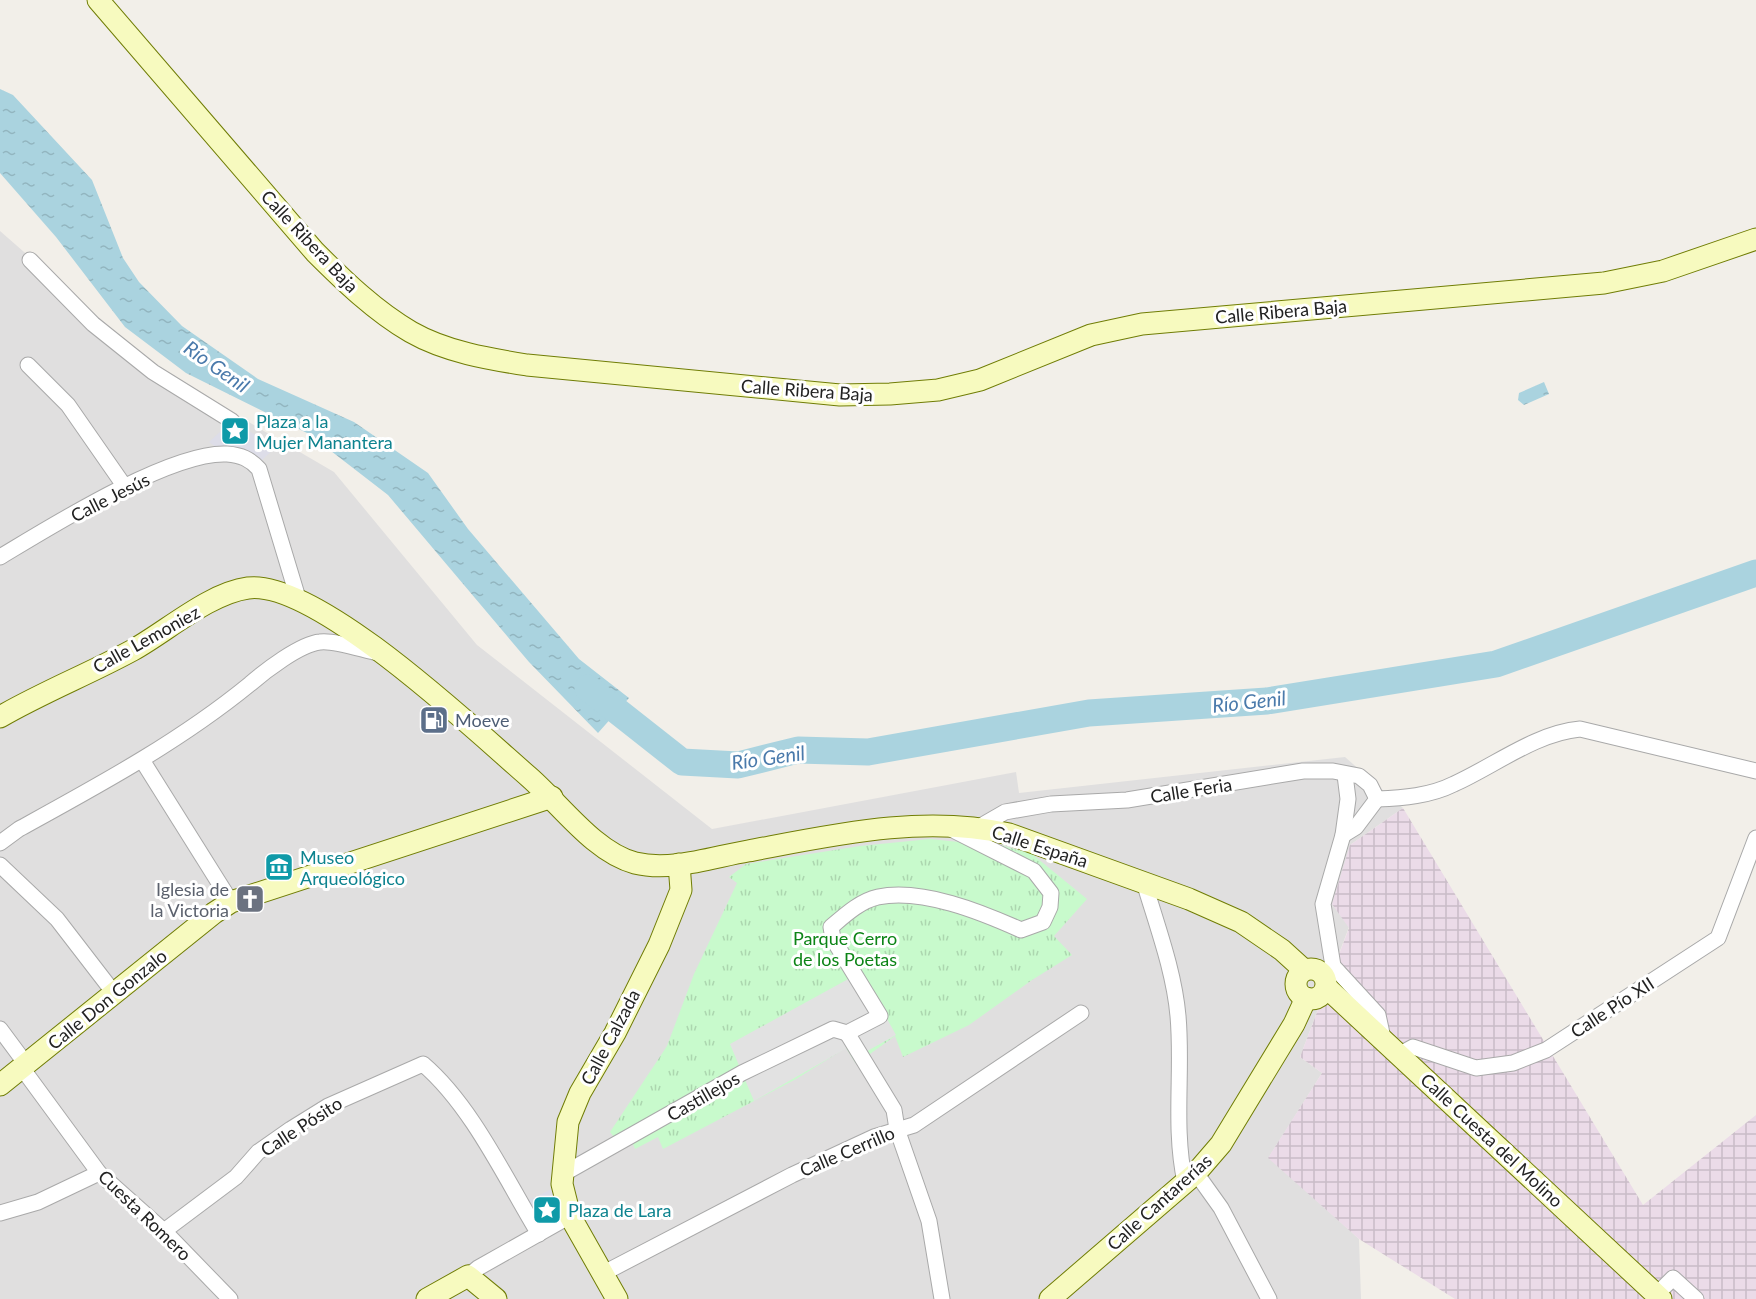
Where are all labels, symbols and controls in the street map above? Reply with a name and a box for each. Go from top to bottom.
street label: Calle Ribera Baja [257,185,363,297]
street label: Calle Ribera Baja [1214,294,1348,328]
water label: Río Genil [180,335,255,397]
street label: Calle Ribera Baja [740,374,874,406]
place label: Plaza a la Mujer Manantera [256,410,393,453]
place icon: Plaza a la Mujer Manantera [219,415,251,447]
street label: Calle Jesús [67,468,153,526]
street label: Calle Lemoniez [89,601,203,677]
water label: Río Genil [1211,685,1288,717]
fuel station icon: Moeve [418,704,450,736]
place label: Moeve [455,709,510,731]
water label: Río Genil [730,740,807,774]
street label: Calle Feria [1149,773,1233,807]
street label: Calle España [989,820,1091,872]
place label: Museo Arqueológico [300,846,405,889]
museum icon: Museo Arqueológico [263,851,295,883]
place label: Iglesia de la Victoria [150,878,229,921]
church icon: Iglesia de la Victoria [234,883,266,915]
park label: Parque Cerro de los Poetas [793,927,897,970]
street label: Calle Don Gonzalo [43,944,171,1054]
street label: Calle Pío XII [1566,972,1658,1042]
street label: Calle Calzada [576,986,644,1088]
street label: Castillejos [663,1066,743,1126]
street label: Calle Cuesta del Molino [1416,1068,1568,1212]
street label: Calle Pósito [256,1091,346,1161]
street label: Calle Cerrillo [796,1121,898,1181]
street label: Calle Cantarerías [1102,1149,1216,1255]
street label: Cuesta Romero [94,1165,196,1265]
place icon: Plaza de Lara [531,1194,563,1226]
place label: Plaza de Lara [568,1199,671,1221]

